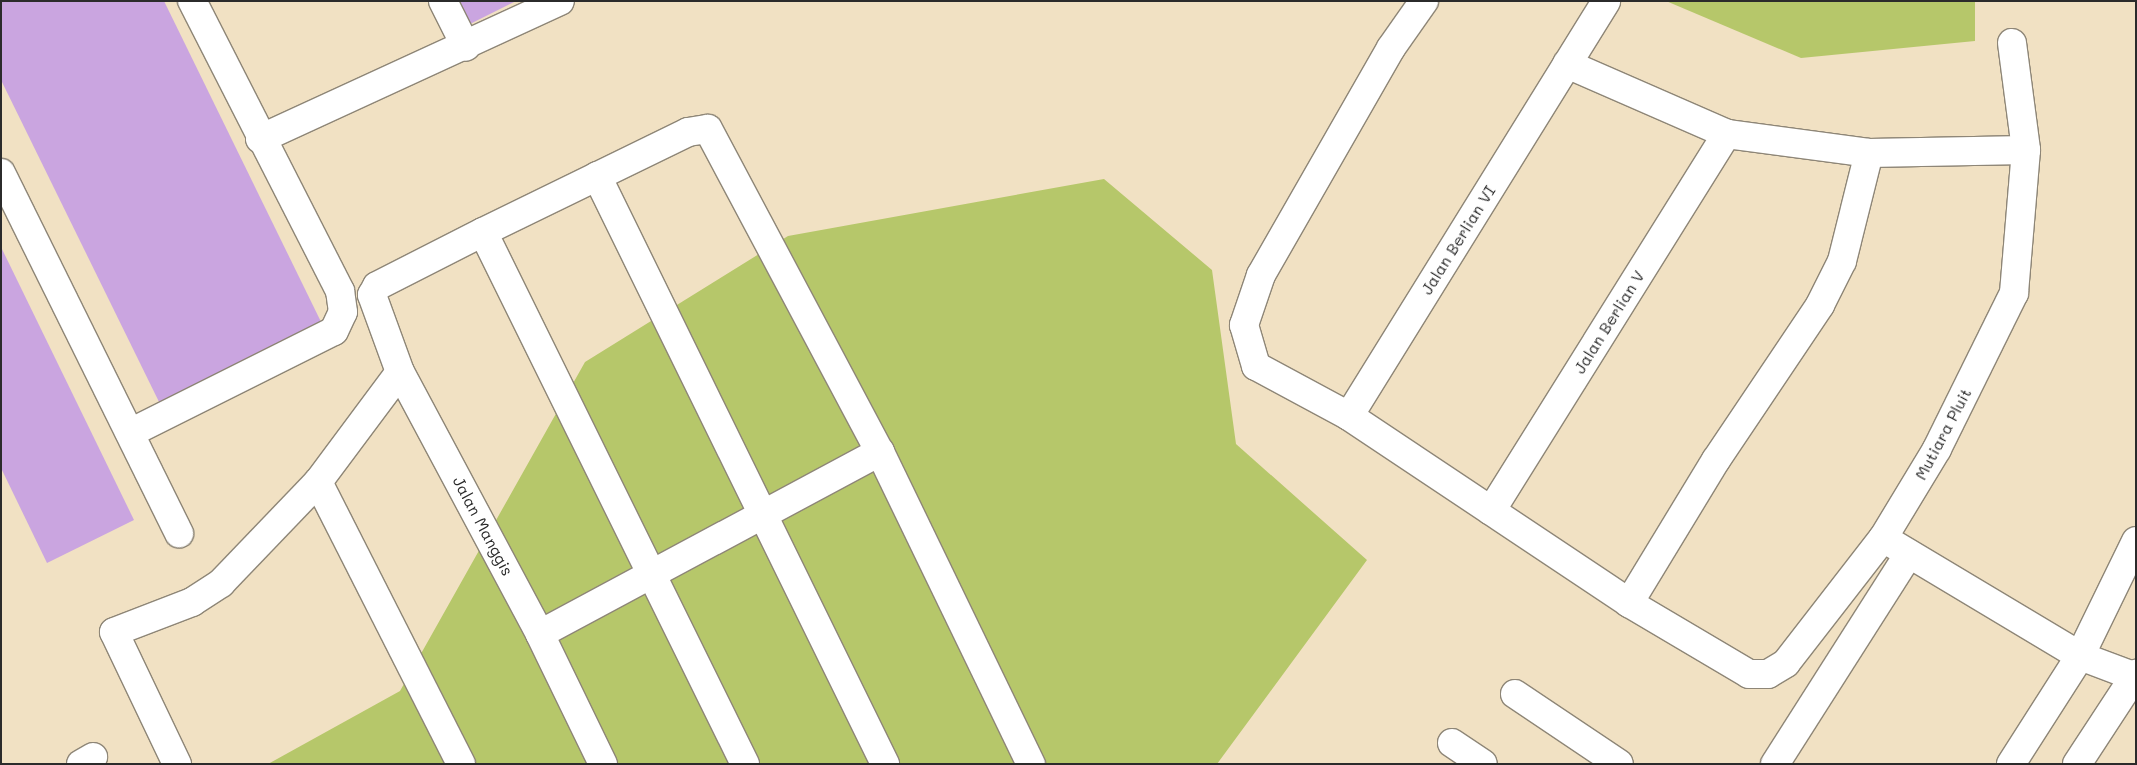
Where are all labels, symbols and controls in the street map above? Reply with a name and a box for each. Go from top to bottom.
street label: Jalan Berlian VI [1417,182,1499,298]
street label: Jalan Berlian V [1570,267,1648,377]
street label: Mutiara Pluit [1911,385,1975,483]
street label: Jalan Manggis [449,473,517,579]

